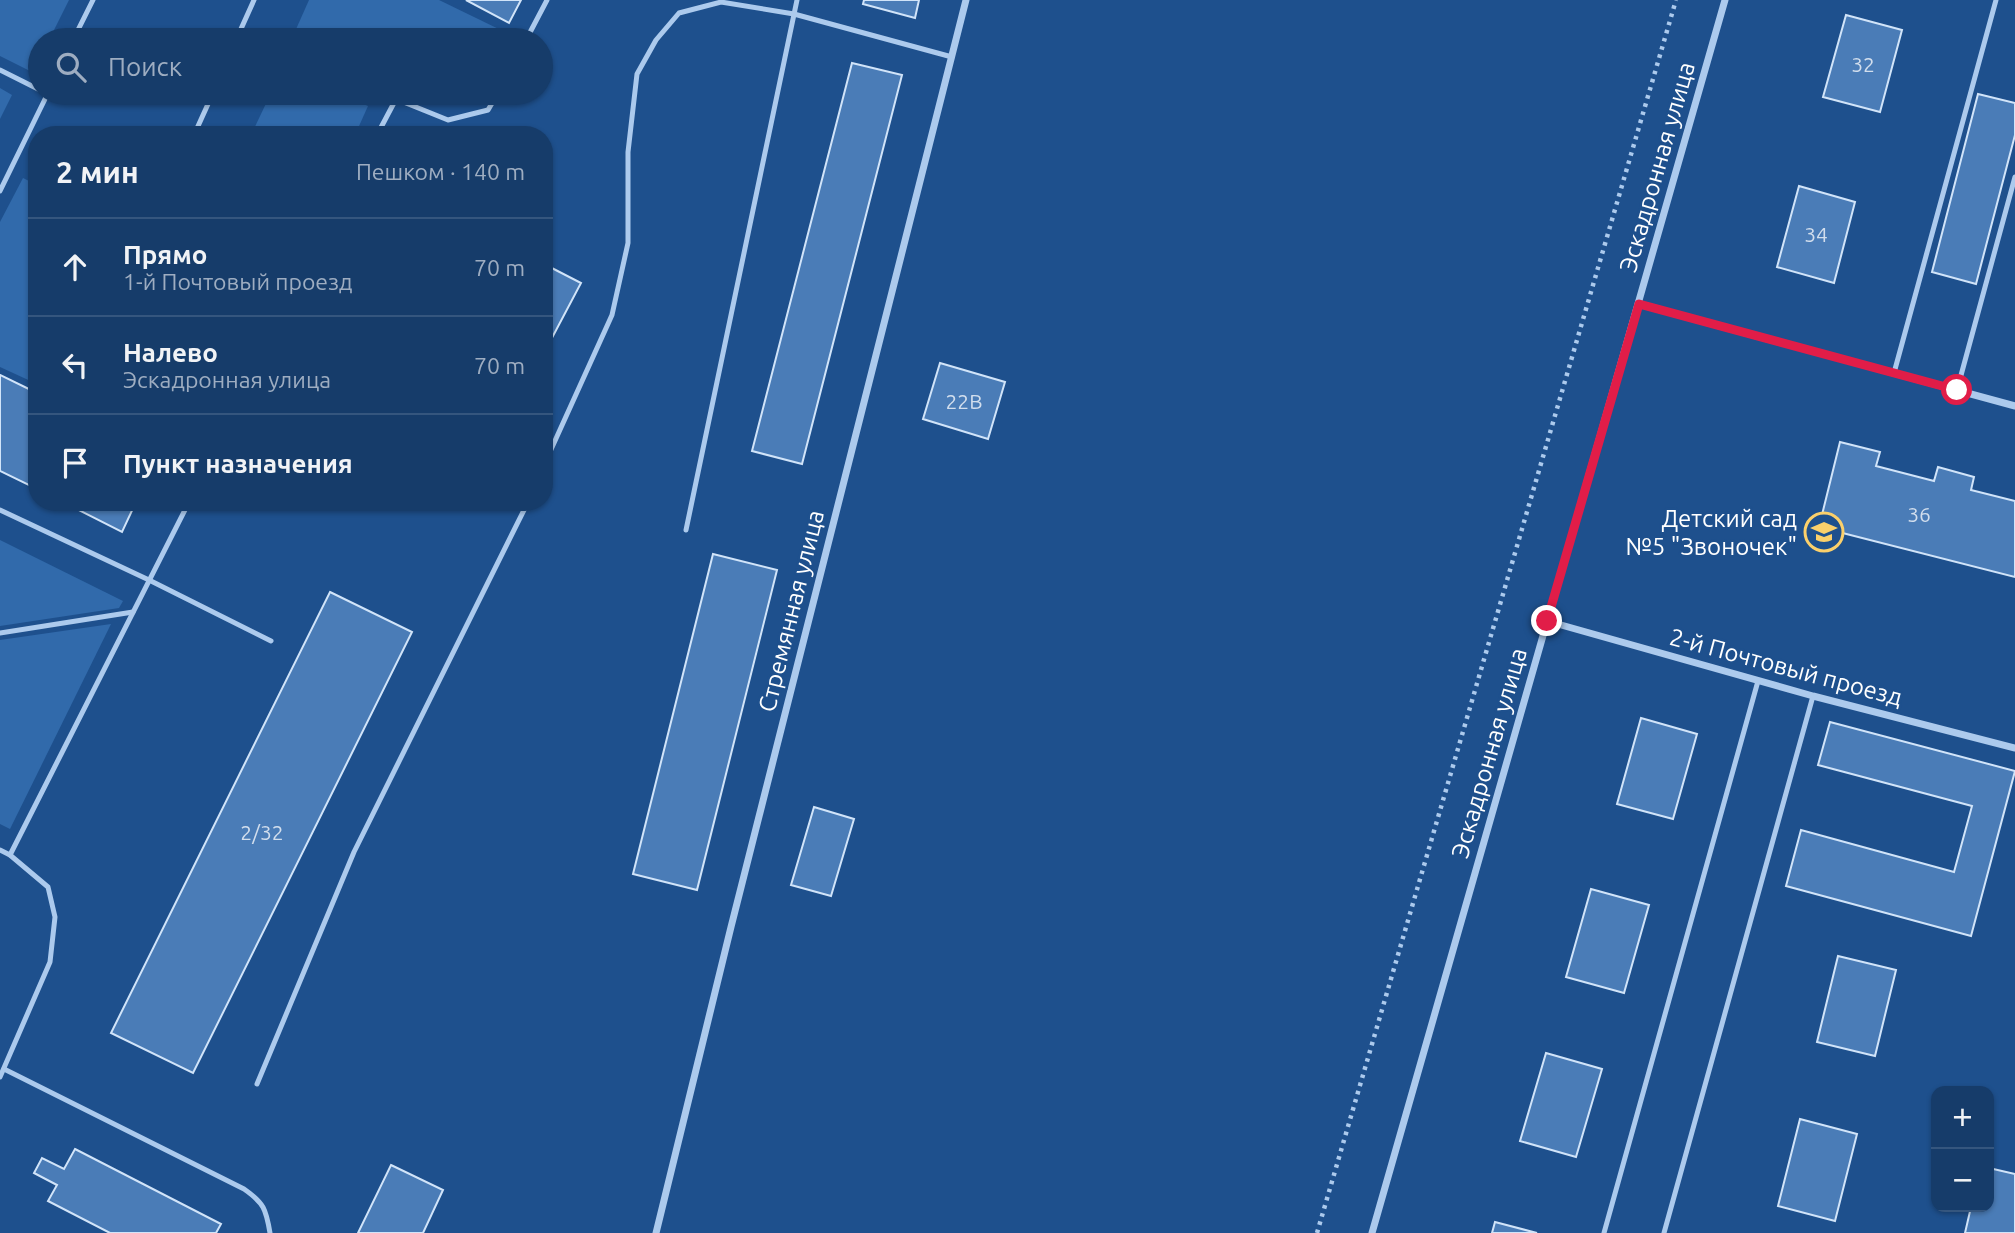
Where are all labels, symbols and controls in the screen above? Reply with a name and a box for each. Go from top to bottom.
search box [28,28,553,105]
icon: search [52,48,90,86]
text: Поиск [108,52,182,81]
house number: 32 [1851,52,1875,76]
street label: Эскадронная улица [1614,59,1700,275]
text: 2 мин [56,155,139,189]
text: Пешком · 140 m [356,159,525,184]
house number: 34 [1804,222,1828,246]
text: Прямо [123,240,207,269]
icon: ahead [56,248,94,286]
text: 70 m [474,255,525,280]
text: 1-й Почтовый проезд [123,269,353,294]
text: Налево [123,338,218,367]
icon: left [56,346,94,384]
text: 70 m [474,353,525,378]
text: Эскадронная улица [123,367,331,392]
route start [1941,374,1972,405]
house number: 22В [945,389,983,413]
icon: arrive [56,444,94,482]
text: Пункт назначения [123,449,353,478]
house number: 36 [1907,502,1931,526]
place label: Детский сад №5 "Звоночек" [1625,505,1797,560]
street label: Стремянная улица [753,507,829,715]
school or university icon: Детский сад №5 "Звоночек" [1803,511,1845,553]
route end [1531,605,1562,636]
street label: 2-й Почтовый проезд [1667,623,1905,711]
street label: Эскадронная улица [1446,645,1532,861]
house number: 2/32 [240,820,284,844]
map controls [1931,1086,1994,1212]
button: + [1931,1086,1994,1149]
button: − [1931,1149,1994,1212]

